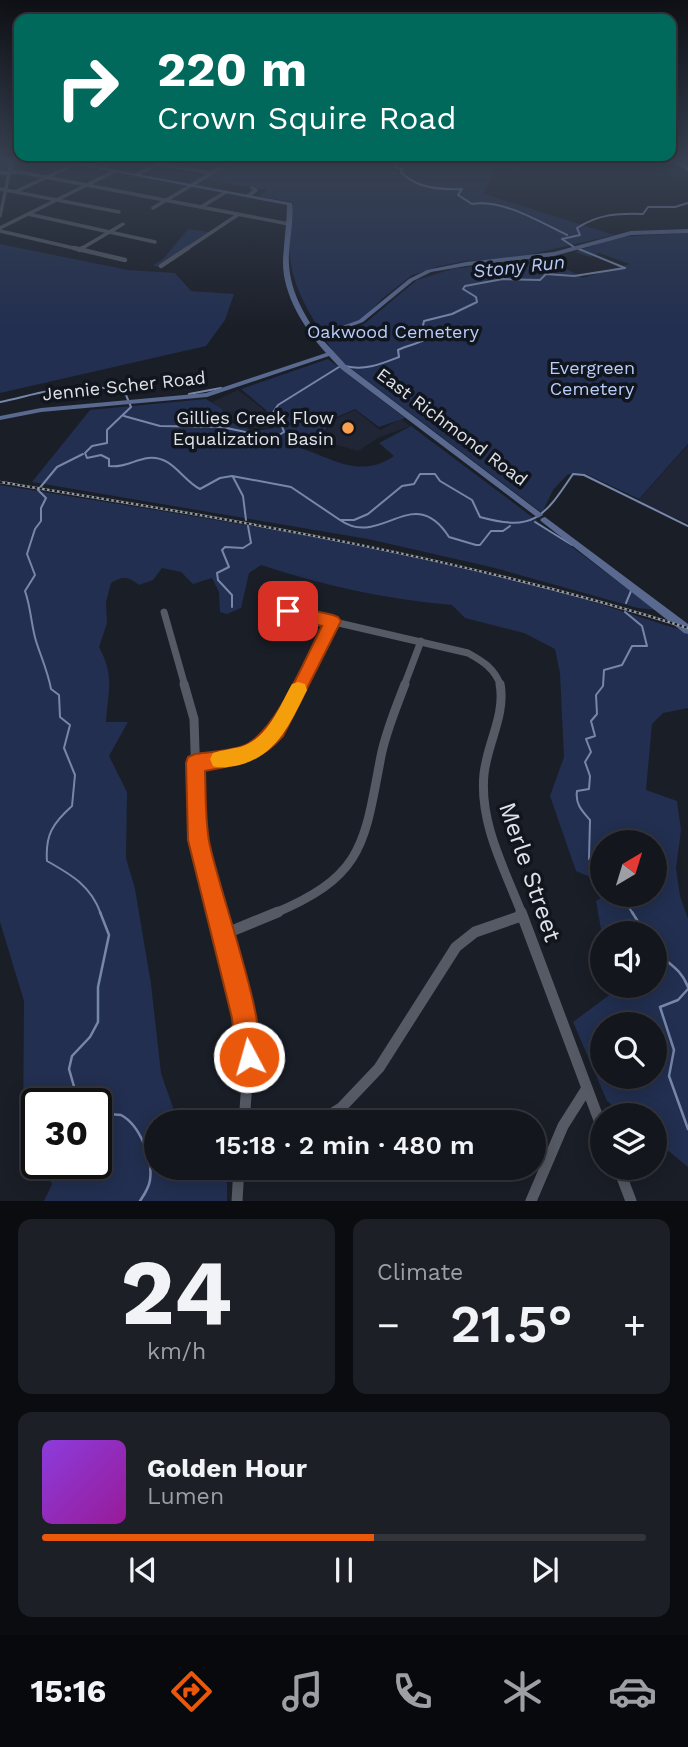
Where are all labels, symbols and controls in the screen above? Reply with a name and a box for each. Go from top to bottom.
text: 220 m [157,40,307,98]
icon: right [42,42,133,133]
text: Crown Squire Road [157,99,457,137]
water label: Stony Run [472,250,566,283]
park label: Oakwood Cemetery [307,321,480,342]
park label: Evergreen Cemetery [549,357,635,399]
street label: East Richmond Road [373,363,532,490]
street label: Jennie Scher Road [41,366,207,405]
place label: Gillies Creek Flow Equalization Basin [173,407,334,449]
marker: Gillies Creek Flow Equalization Basin [340,420,356,436]
pin [258,581,318,641]
icon: arrive [269,592,307,630]
street label: Merle Street [493,799,567,945]
north arrow [590,830,667,906]
map controls [590,830,667,1180]
button: sound [590,921,667,998]
button: search [590,1012,667,1089]
position arrow [212,1020,286,1094]
speed limit sign: 30 [21,1088,112,1179]
button: layers [590,1103,667,1180]
text: 15:18 · 2 min · 480 m [216,1130,474,1160]
text: 24 [121,1239,232,1346]
text: Climate [377,1259,463,1286]
text: 21.5° [450,1294,573,1355]
text: − [377,1303,400,1347]
text: + [623,1303,646,1347]
text: km/h [147,1338,206,1365]
text: Golden Hour [147,1453,307,1483]
text: Lumen [147,1483,224,1510]
icon: previous [124,1551,162,1589]
icon: pause [325,1551,363,1589]
icon: next [526,1551,564,1589]
icon: directions [167,1667,216,1716]
icon: music [278,1667,327,1716]
icon: phone [388,1667,437,1716]
icon: climate [498,1667,547,1716]
icon: car [608,1667,657,1716]
text: 15:16 [31,1672,106,1710]

